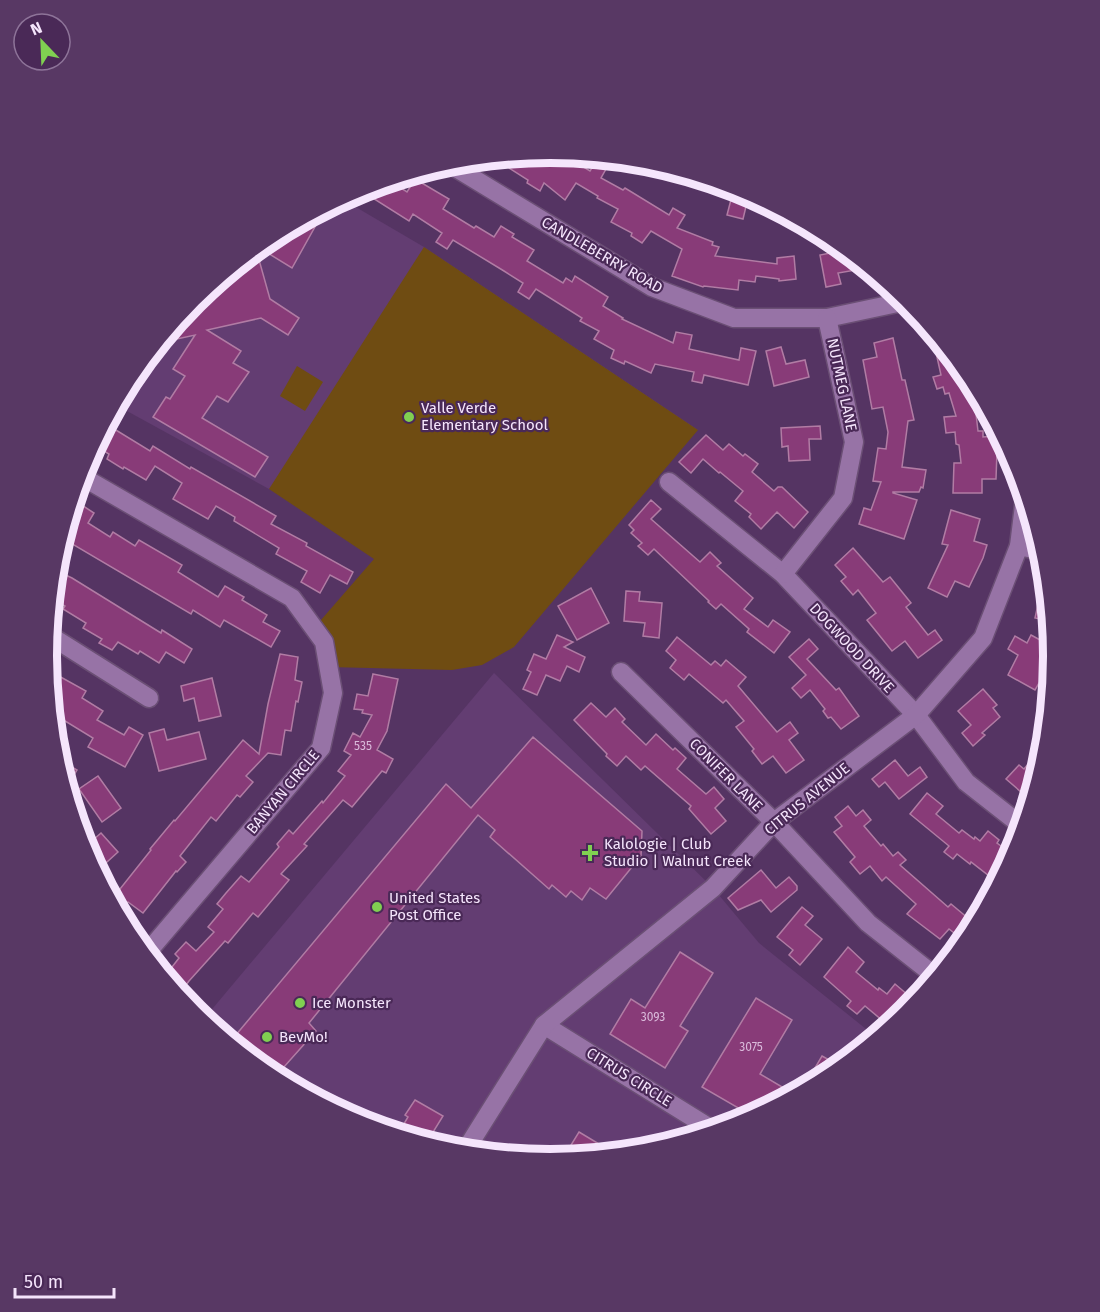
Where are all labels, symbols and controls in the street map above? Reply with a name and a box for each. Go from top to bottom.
north arrow [12,12,72,72]
text: N [28,18,45,39]
street label: CANDLEBERRY ROAD [538,213,666,297]
street label: NUTMEG LANE [823,337,861,433]
place label: Valle Verde Elementary School [421,399,549,434]
marker: Valle Verde Elementary School [402,410,416,424]
street label: DOGWOOD DRIVE [806,600,898,696]
street label: CONIFER LANE [686,735,766,815]
house number: 535 [354,739,372,753]
street label: BANYAN CIRCLE [243,746,323,838]
street label: CITRUS AVENUE [761,759,853,839]
place label: Kalologie | Club Studio | Walnut Creek [604,835,751,870]
marker: Kalologie | Club Studio | Walnut Creek [581,844,599,862]
place label: United States Post Office [389,889,480,924]
marker: United States Post Office [370,900,384,914]
place label: Ice Monster [312,994,391,1012]
marker: Ice Monster [293,996,307,1010]
house number: 3093 [641,1010,665,1024]
place label: BevMo! [279,1028,328,1046]
marker: BevMo! [260,1030,274,1044]
house number: 3075 [739,1040,763,1054]
street label: CITRUS CIRCLE [583,1044,675,1110]
scale bar [15,1261,114,1299]
text: 50 m [24,1271,63,1293]

